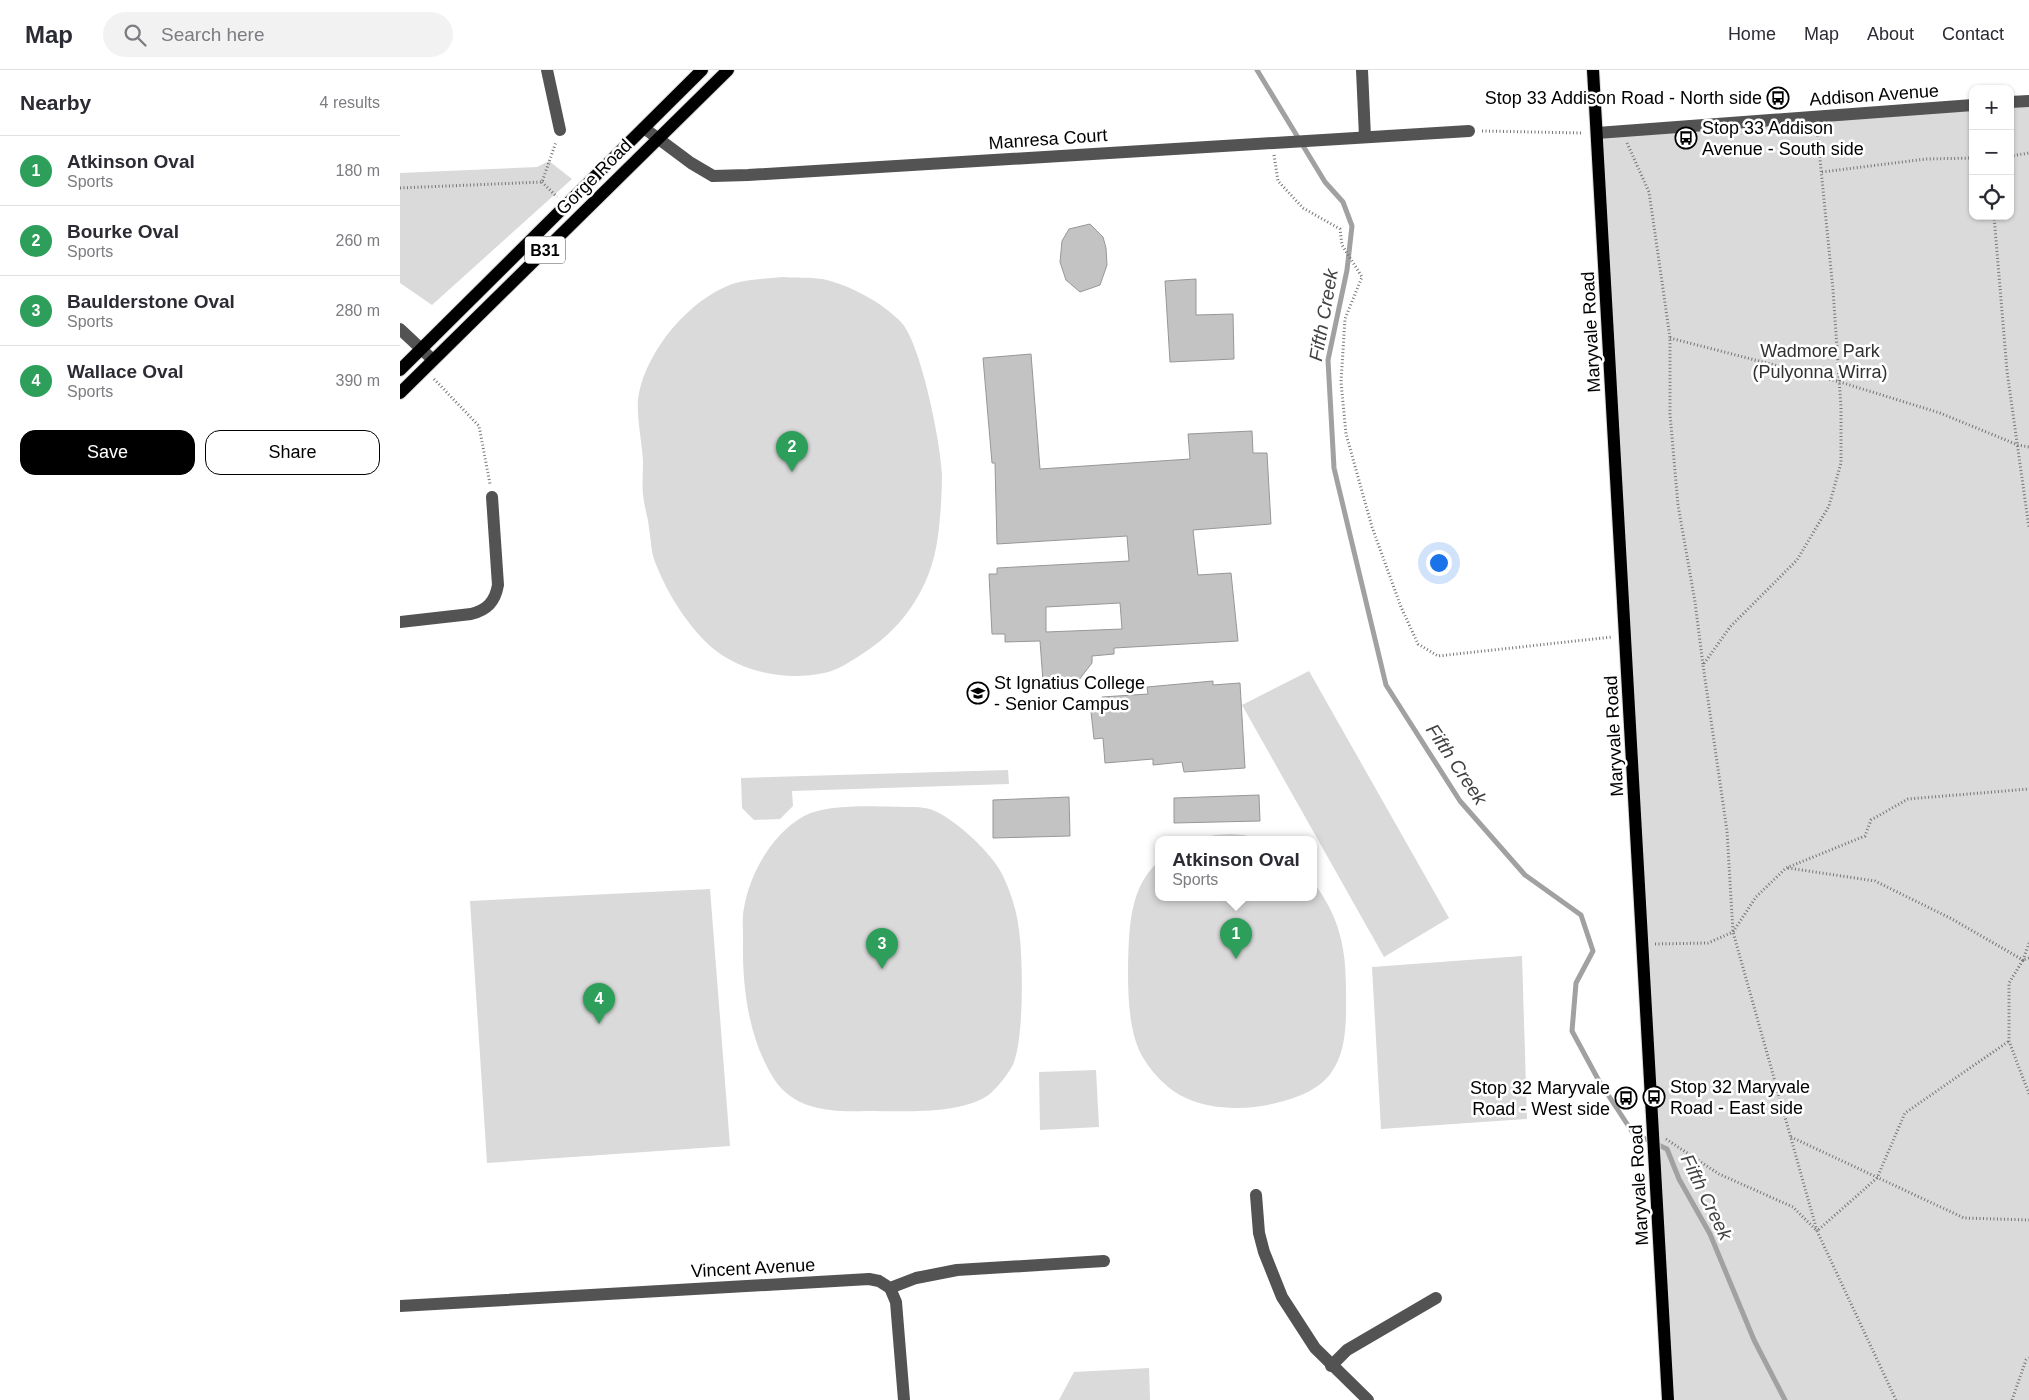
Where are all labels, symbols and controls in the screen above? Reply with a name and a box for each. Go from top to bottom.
search box [103,12,453,57]
text: Map [25,21,73,48]
icon: search [121,21,149,49]
text: Search here [161,24,265,45]
text: Home [1728,24,1776,44]
text: Map [1804,24,1839,44]
text: About [1867,24,1914,44]
text: Contact [1942,24,2004,44]
street label: Addison Avenue [1809,80,1939,110]
map controls [1969,85,2014,220]
button: + [1969,85,2014,130]
bus stop icon: Stop 33 Addison Road - North side [1766,86,1790,110]
place label: Stop 33 Addison Road - North side [1485,88,1762,108]
text: Nearby [20,91,91,114]
text: 4 results [320,94,380,111]
place label: Stop 33 Addison Avenue - South side [1702,118,1864,159]
street label: Manresa Court [988,125,1108,153]
bus stop icon: Stop 33 Addison Avenue - South side [1674,126,1698,150]
button: − [1969,130,2014,175]
street label: Gorge Road [552,135,636,219]
text: Atkinson Oval [67,151,195,172]
text: 1 [32,162,40,179]
text: 180 m [336,162,380,179]
text: Sports [67,173,113,190]
button: locate [1969,175,2014,220]
text: Bourke Oval [67,221,179,242]
text: 2 [32,232,40,249]
text: 260 m [336,232,380,249]
road number: B31 [525,236,565,264]
text: Sports [67,243,113,260]
water label: Fifth Creek [1305,266,1342,363]
street label: Maryvale Road [1578,271,1604,393]
text: Baulderstone Oval [67,291,235,312]
text: 3 [32,302,40,319]
text: 280 m [336,302,380,319]
text: Sports [67,313,113,330]
park label: Wadmore Park (Pulyonna Wirra) [1752,341,1888,382]
text: Wallace Oval [67,361,184,382]
text: 4 [32,372,40,389]
text: 390 m [336,372,380,389]
text: Sports [67,383,113,400]
button: Save [20,430,195,475]
button: Share [205,430,380,475]
pin: 2 [776,431,808,472]
your location [1426,550,1452,576]
place label: St Ignatius College - Senior Campus [994,673,1145,714]
street label: Maryvale Road [1601,675,1627,797]
school or university icon: St Ignatius College - Senior Campus [966,681,990,705]
water label: Fifth Creek [1422,720,1492,810]
popup [1155,836,1317,901]
text: Atkinson Oval [1172,849,1300,870]
text: Sports [1172,871,1218,888]
pin: 1 [1220,918,1252,959]
pin: 3 [866,928,898,969]
pin: 4 [583,983,615,1024]
place label: Stop 32 Maryvale Road - East side [1670,1077,1810,1118]
place label: Stop 32 Maryvale Road - West side [1470,1078,1610,1119]
bus stop icon: Stop 32 Maryvale Road - East side [1642,1085,1666,1109]
bus stop icon: Stop 32 Maryvale Road - West side [1614,1086,1638,1110]
street label: Maryvale Road [1626,1124,1652,1246]
water label: Fifth Creek [1677,1151,1737,1245]
street label: Vincent Avenue [690,1255,816,1281]

